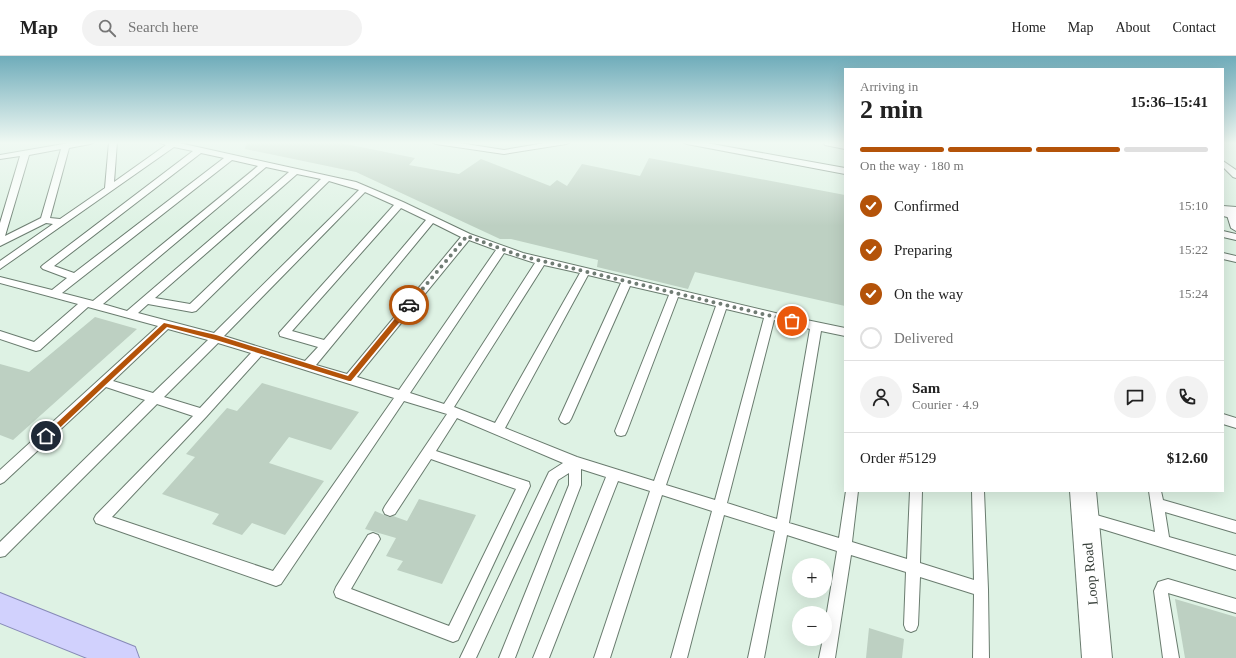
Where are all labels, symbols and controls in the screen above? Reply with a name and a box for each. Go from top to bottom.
search box [82,10,362,46]
text: Map [20,17,58,38]
icon: search [96,17,118,39]
text: Search here [128,19,198,35]
text: Home [1012,20,1046,35]
text: Map [1068,20,1093,35]
text: About [1115,20,1150,35]
text: Contact [1172,20,1216,35]
text: Arriving in [860,79,918,94]
text: 15:36–15:41 [1131,94,1208,110]
text: 2 min [860,95,923,124]
text: On the way · 180 m [860,158,964,173]
icon: check [860,195,882,217]
text: Confirmed [894,198,959,214]
text: 15:10 [1178,198,1208,213]
icon: check [860,239,882,261]
text: Preparing [894,242,952,258]
text: 15:22 [1178,242,1208,257]
icon: check [860,283,882,305]
courier [389,285,429,325]
text: On the way [894,286,963,302]
text: 15:24 [1178,286,1208,301]
icon: car [398,294,420,316]
pin [775,304,809,338]
icon: bag [781,310,803,332]
text: Delivered [894,330,953,346]
button: person [860,376,902,418]
button: chat [1114,376,1156,418]
button: phone [1166,376,1208,418]
text: Sam [912,380,940,396]
text: Courier · 4.9 [912,397,979,412]
pin [29,419,63,453]
icon: home [35,425,57,447]
text: Order #5129 [860,450,936,466]
text: $12.60 [1167,450,1208,466]
street label: Loop Road [1080,542,1101,606]
map controls [792,558,832,646]
button: + [792,558,832,598]
button: − [792,606,832,646]

